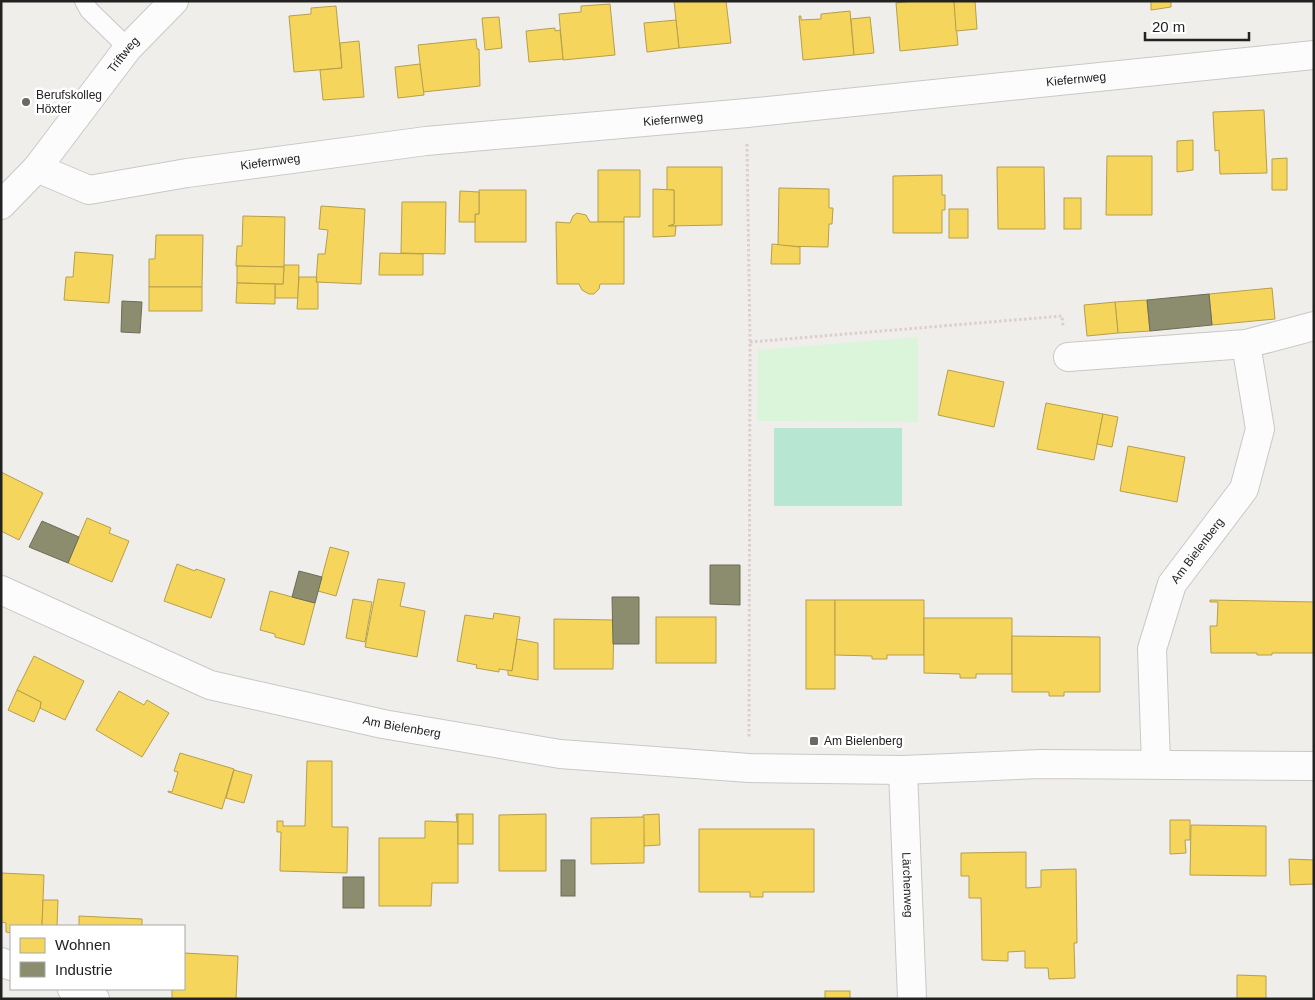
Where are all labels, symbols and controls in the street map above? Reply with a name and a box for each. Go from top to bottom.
scale bar [1145,10,1249,42]
text: 20 m [1152,18,1185,35]
street label: Triftweg [105,34,142,76]
street label: Kiefernweg [1045,69,1107,89]
place label: Berufskolleg Höxter [36,88,102,116]
marker: Berufskolleg Höxter [20,96,32,108]
street label: Kiefernweg [642,110,704,129]
street label: Kiefernweg [240,151,301,173]
street label: Am Bielenberg [1168,515,1227,586]
street label: Am Bielenberg [362,713,442,741]
place label: Am Bielenberg [824,734,903,748]
marker: Am Bielenberg [808,735,820,747]
street label: Lärchenweg [899,852,916,918]
legend [10,925,185,990]
text: Wohnen [55,936,111,953]
text: Industrie [55,961,113,978]

